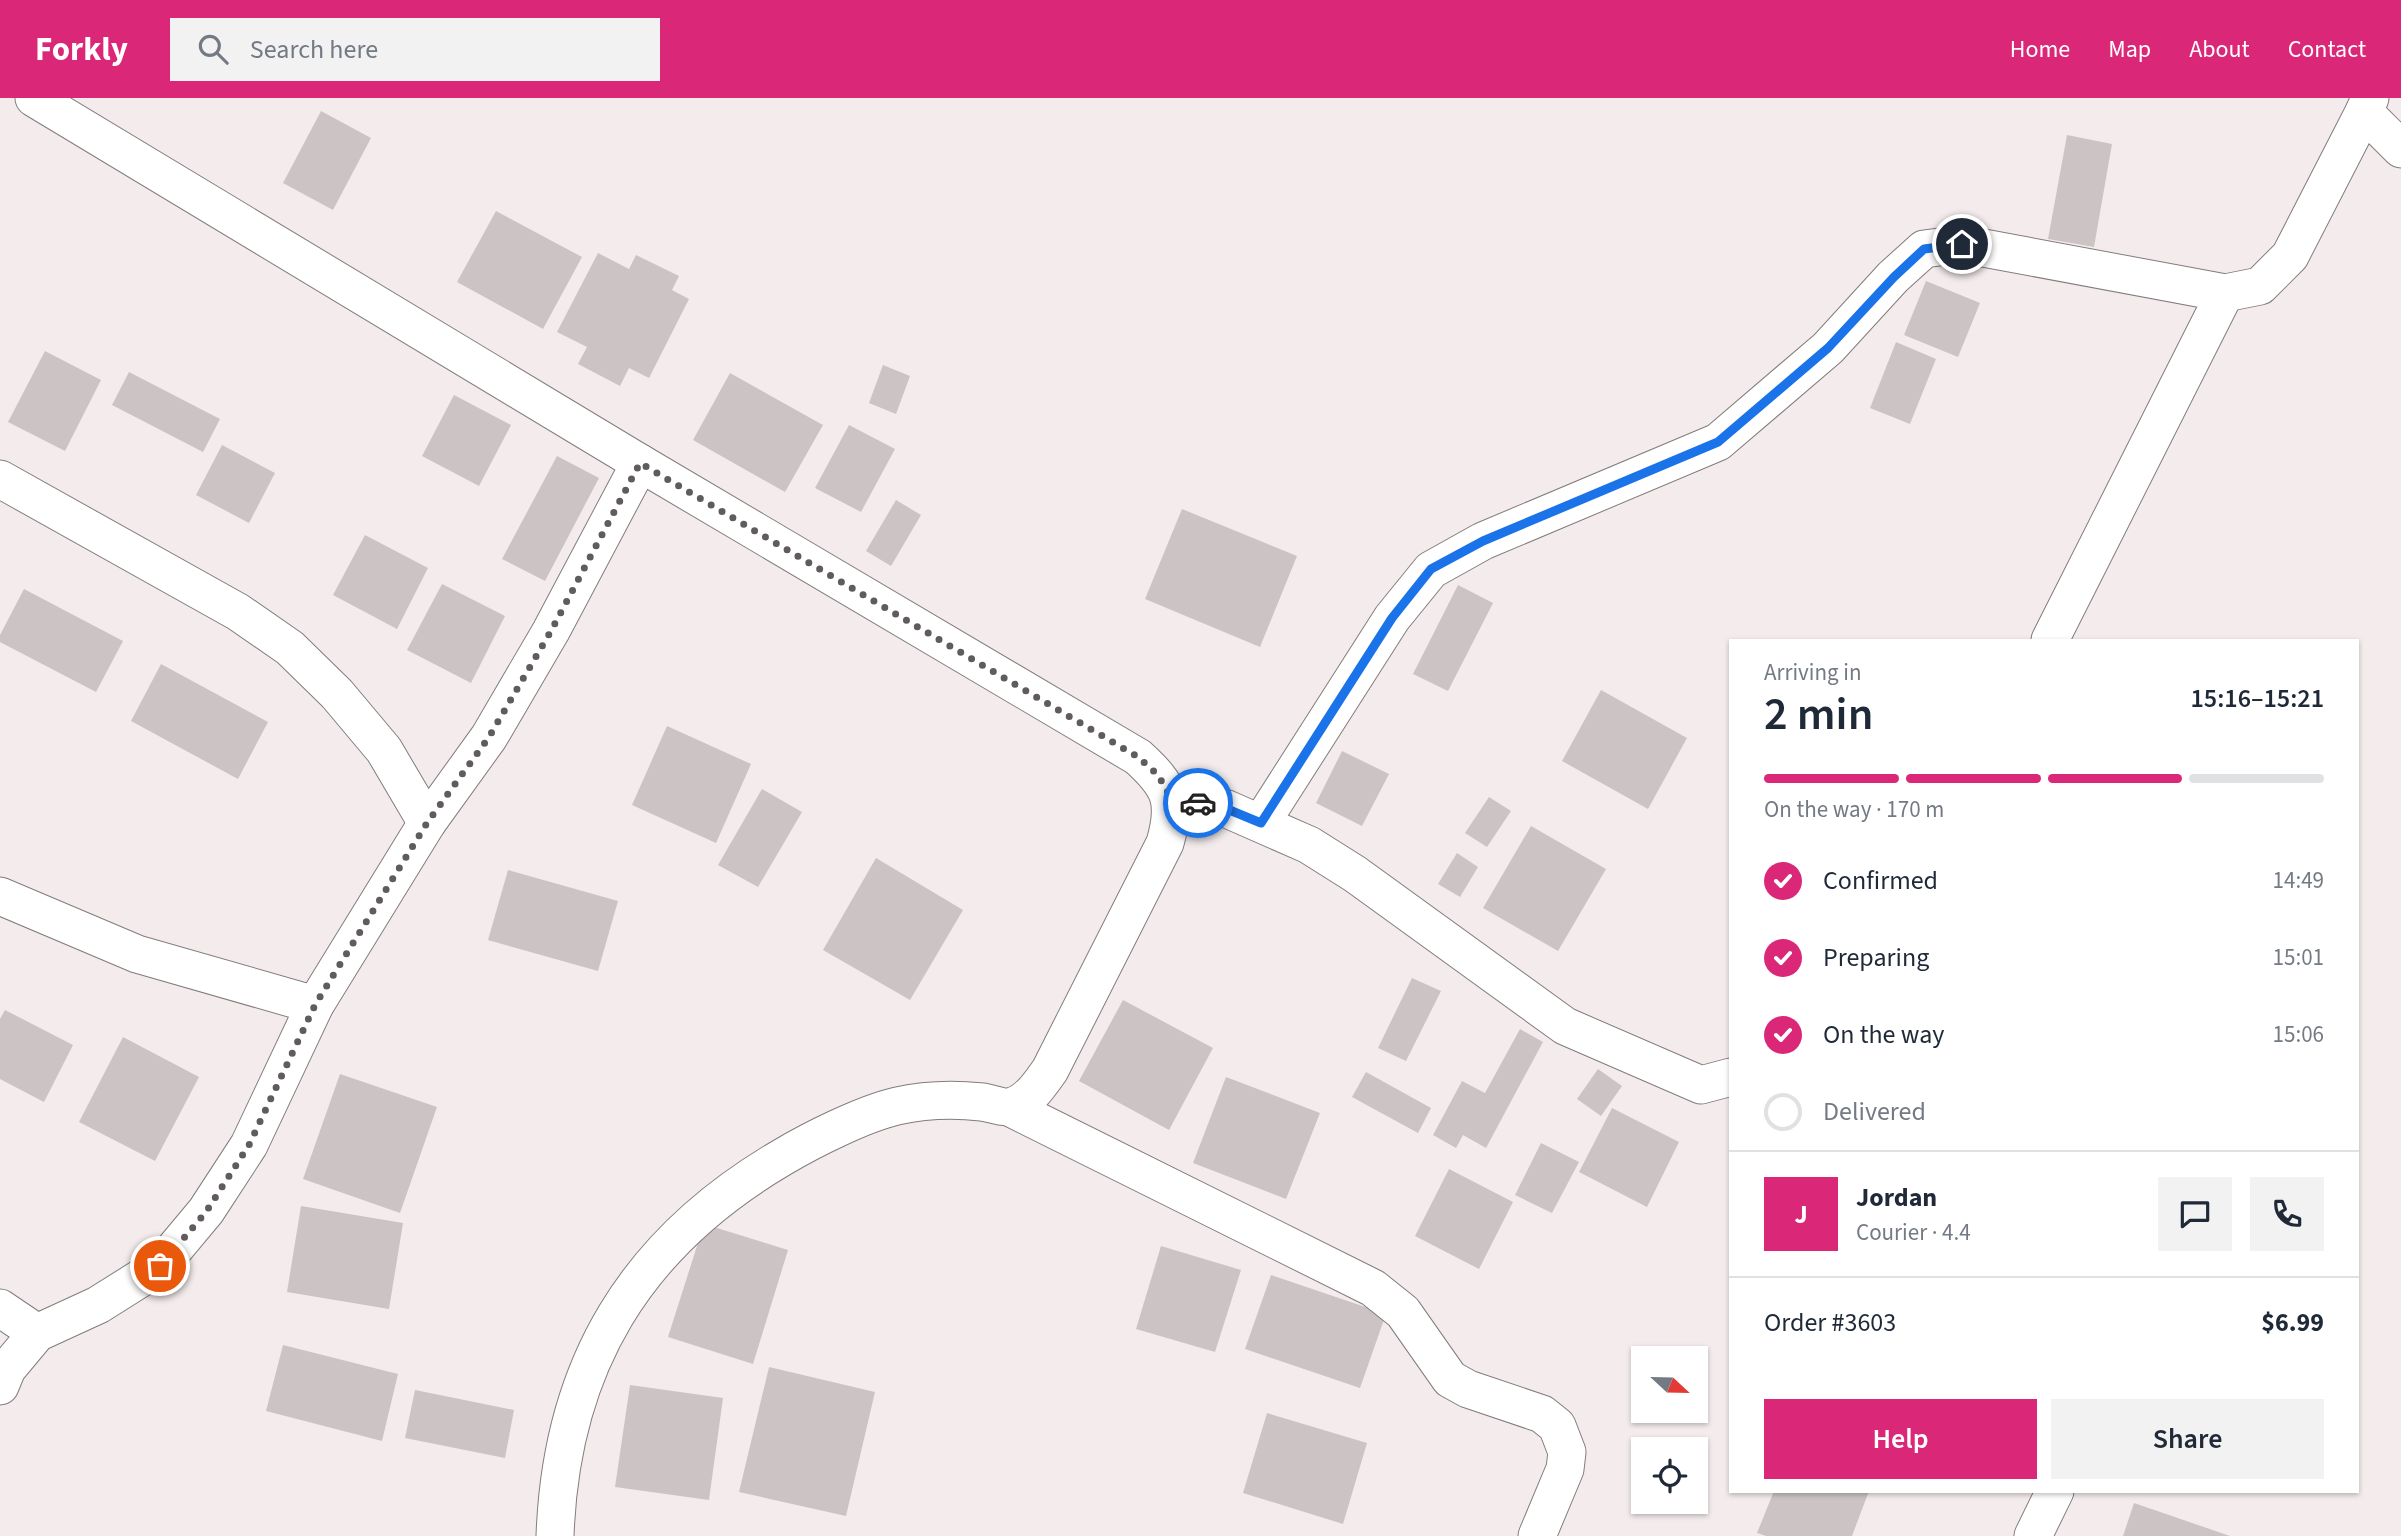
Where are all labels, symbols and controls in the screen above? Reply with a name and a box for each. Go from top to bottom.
search box [170,18,660,81]
text: Forkly [35,26,128,73]
icon: search [194,30,232,68]
text: Search here [250,31,378,68]
text: Home [2010,32,2070,67]
text: Map [2108,32,2151,67]
text: About [2189,32,2250,67]
text: Contact [2288,32,2366,67]
pin [1932,214,1992,274]
icon: home [1943,225,1981,263]
text: Arriving in [1764,656,1862,689]
text: 15:16–15:21 [2191,680,2324,717]
text: 2 min [1764,682,1873,747]
courier [1163,768,1233,838]
icon: car [1179,784,1217,822]
text: On the way · 170 m [1764,793,1944,826]
icon: check [1764,862,1802,900]
text: Confirmed [1823,862,1938,899]
text: 14:49 [2273,864,2324,897]
icon: check [1764,939,1802,977]
text: Preparing [1823,939,1929,976]
text: 15:01 [2273,941,2324,974]
icon: check [1764,1016,1802,1054]
text: On the way [1823,1016,1944,1053]
text: 15:06 [2273,1018,2324,1051]
text: Delivered [1823,1093,1926,1130]
button: chat [2158,1177,2232,1251]
button: phone [2250,1177,2324,1251]
text: Jordan [1856,1179,1937,1216]
text: J [1794,1196,1808,1233]
text: Courier · 4.4 [1856,1216,1971,1249]
pin [130,1236,190,1296]
icon: bag [141,1247,179,1285]
text: Order #3603 [1764,1304,1896,1341]
text: $6.99 [2261,1304,2324,1341]
north arrow [1631,1346,1708,1423]
map controls [1631,1346,1708,1514]
button: Help [1764,1399,2037,1479]
button: Share [2051,1399,2324,1479]
button: locate [1631,1437,1708,1514]

